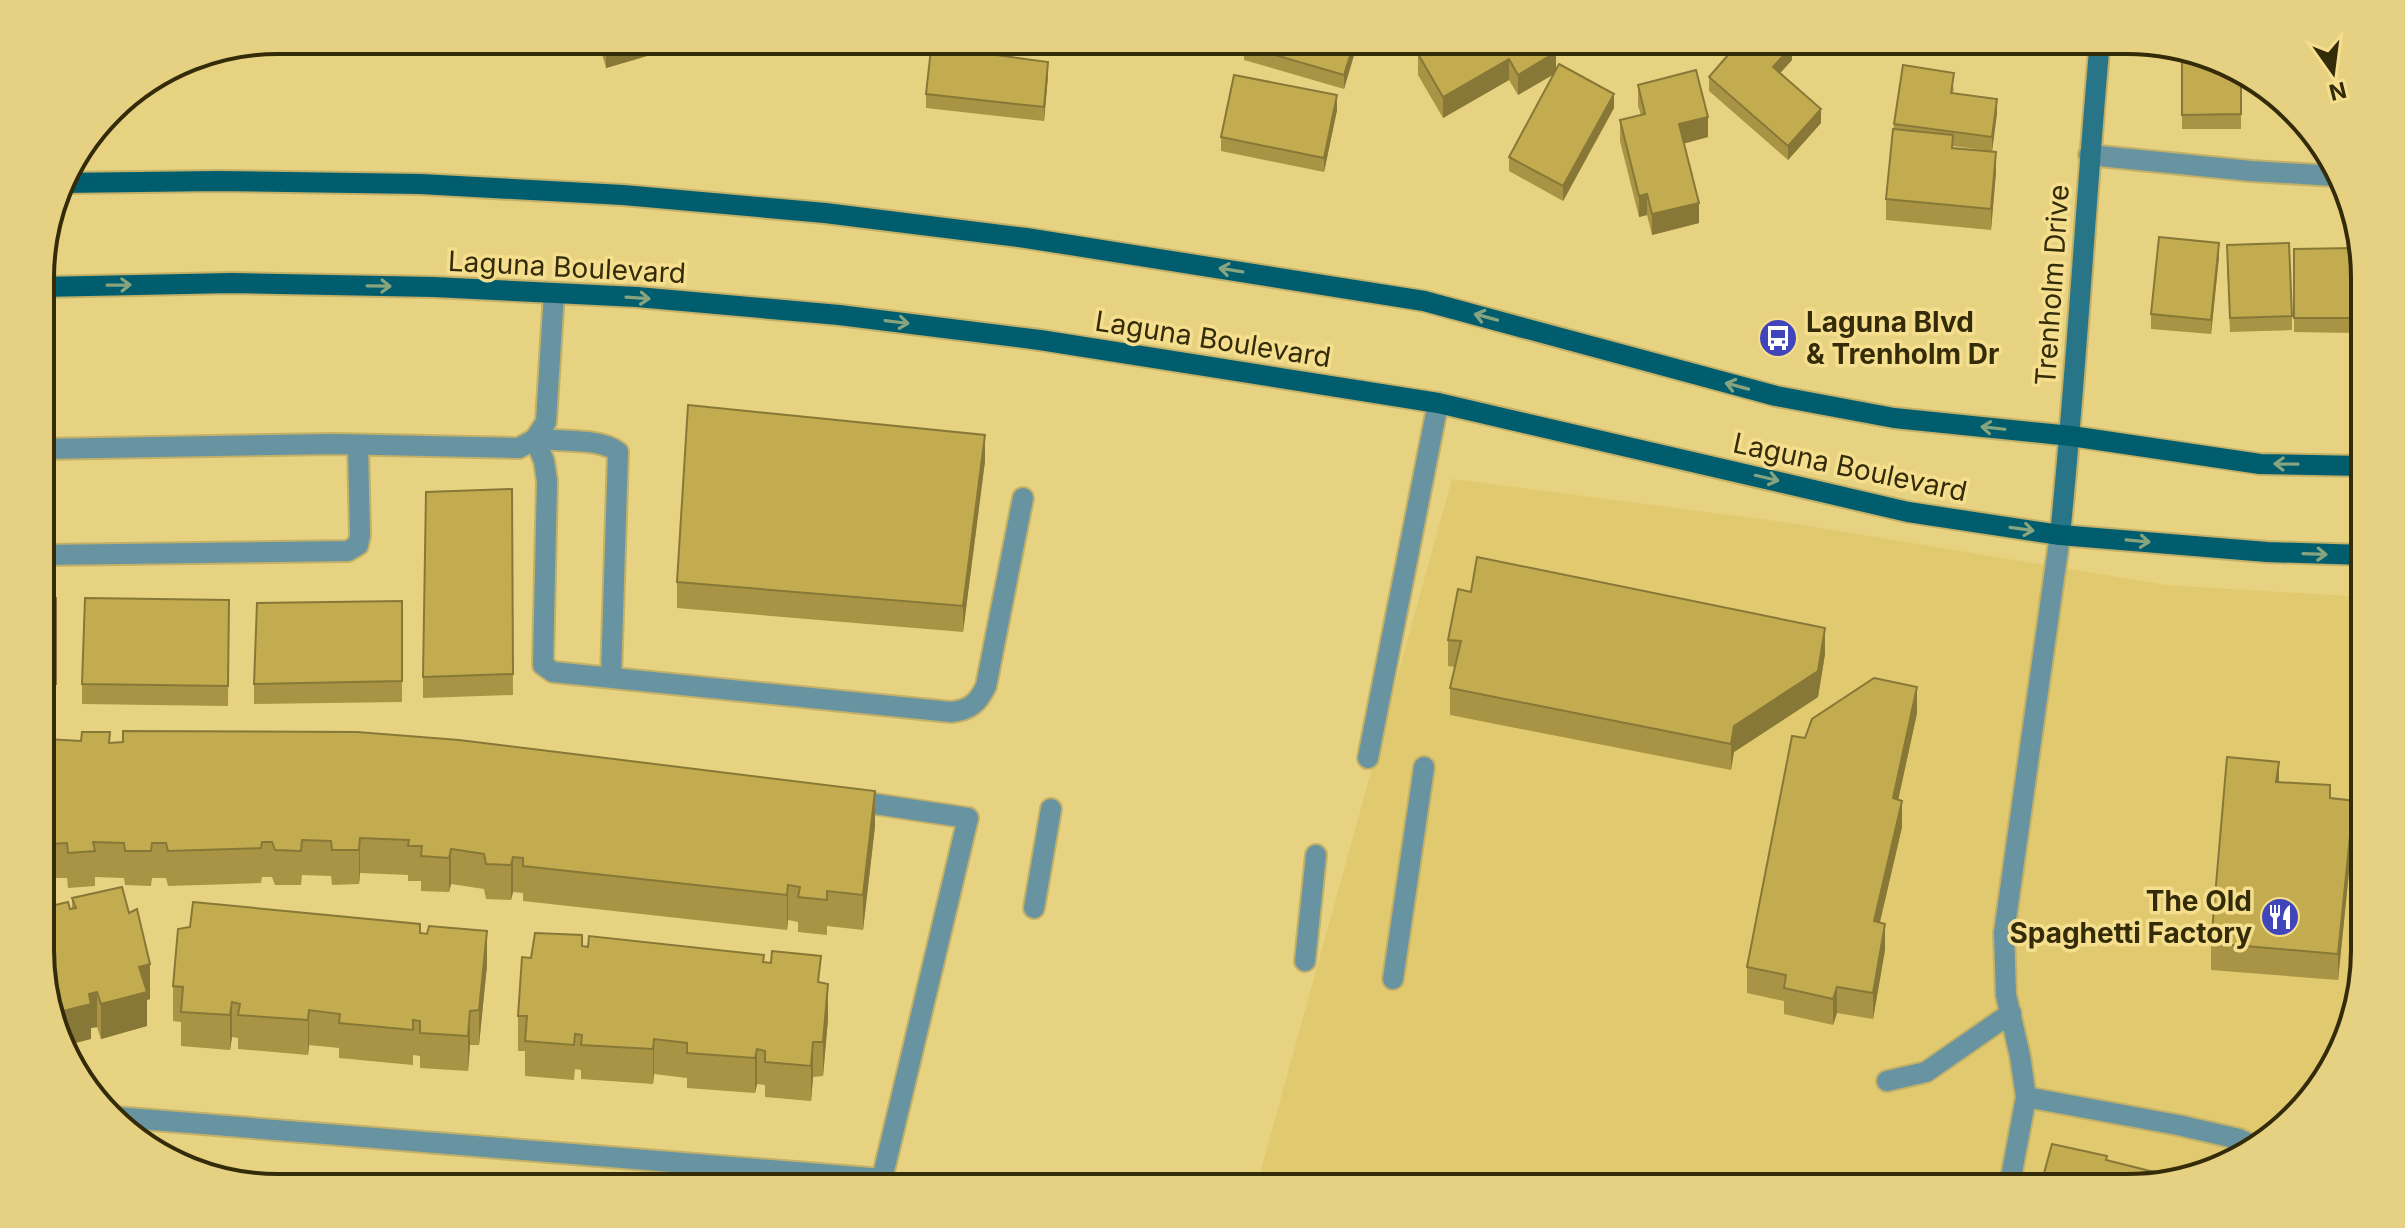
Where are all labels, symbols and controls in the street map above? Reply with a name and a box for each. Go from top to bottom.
north arrow [2293,32,2373,112]
text: N [2327,77,2349,106]
street label: Trenholm Drive [2028,183,2076,387]
street label: Laguna Boulevard [447,244,687,290]
one-way arrow [1218,261,1244,276]
one-way arrow [105,278,132,293]
one-way arrow [365,278,392,294]
one-way arrow [624,291,651,306]
street label: Laguna Boulevard [1093,304,1333,374]
place label: Laguna Blvd & Trenholm Dr [1806,305,1999,371]
one-way arrow [1473,309,1499,324]
one-way arrow [883,315,910,330]
bus stop icon: Laguna Blvd & Trenholm Dr [1757,317,1799,359]
one-way arrow [1724,377,1750,392]
one-way arrow [1980,421,2007,436]
street label: Laguna Boulevard [1730,426,1970,508]
one-way arrow [2273,457,2300,472]
one-way arrow [1753,472,1779,487]
one-way arrow [2008,522,2034,537]
one-way arrow [2124,534,2151,549]
one-way arrow [2301,546,2328,561]
place label: The Old Spaghetti Factory [2009,884,2252,950]
restaurant icon: The Old Spaghetti Factory [2259,896,2301,938]

